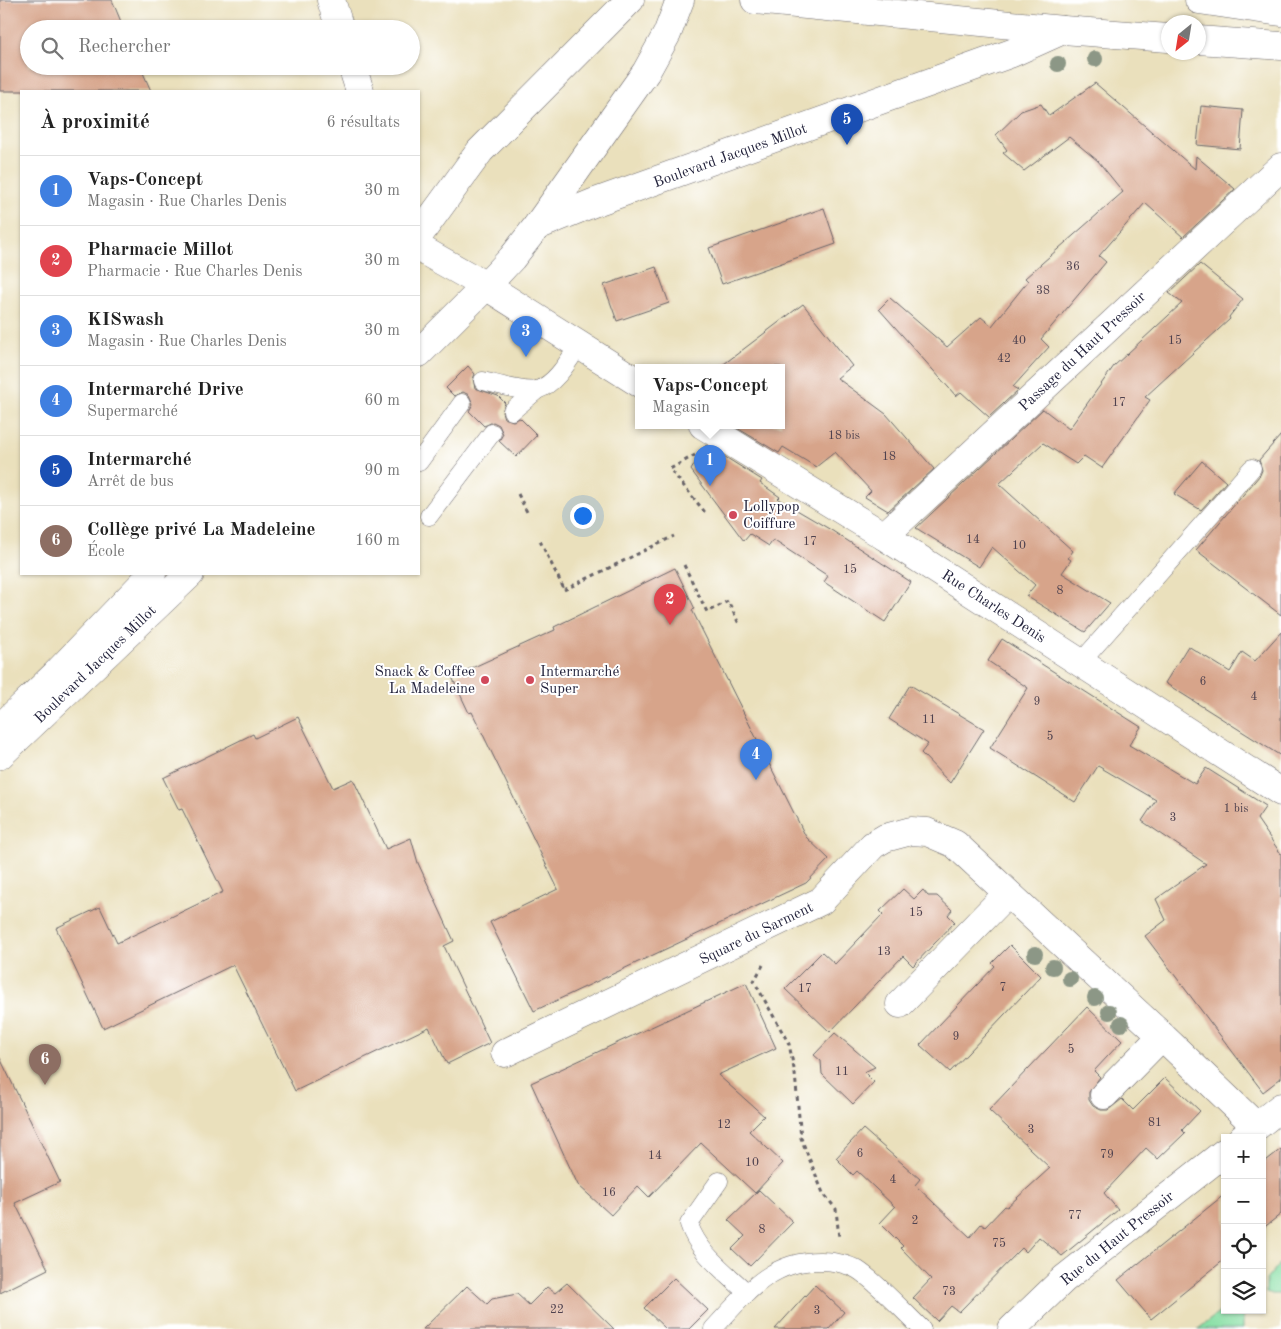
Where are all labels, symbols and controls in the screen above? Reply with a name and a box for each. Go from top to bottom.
north arrow [1161,15,1206,60]
search box [20,20,420,75]
icon: search [38,34,66,62]
text: Rechercher [78,38,171,57]
pin: 5 [831,104,863,145]
text: À proximité [40,112,150,133]
text: 6 résultats [326,115,400,131]
street label: Boulevard Jacques Millot [652,122,809,191]
text: Vaps-Concept [87,171,203,190]
text: 1 [51,183,61,199]
text: 30 m [364,183,400,199]
text: Magasin · Rue Charles Denis [87,194,287,210]
text: Pharmacie Millot [87,241,233,260]
text: 2 [51,253,61,269]
text: 30 m [364,253,400,269]
house number: 36 [1066,261,1080,273]
text: Pharmacie · Rue Charles Denis [87,264,302,280]
house number: 38 [1036,285,1050,297]
street label: Passage du Haut Pressoir [1017,290,1149,415]
text: KISwash [87,311,164,330]
pin: 3 [510,316,542,357]
text: 3 [51,323,61,339]
text: 30 m [364,323,400,339]
text: Magasin · Rue Charles Denis [87,334,287,350]
house number: 15 [1168,334,1182,347]
house number: 40 [1012,335,1026,347]
house number: 42 [997,353,1011,365]
popup [635,364,785,429]
text: Vaps-Concept [652,377,768,396]
text: Intermarché Drive [87,381,244,400]
text: 4 [51,393,61,409]
text: 60 m [364,393,400,409]
house number: 17 [1112,397,1126,409]
text: Magasin [652,400,710,416]
text: Supermarché [87,404,178,420]
house number: 18 bis [828,430,860,442]
pin: 1 [694,445,726,486]
text: Intermarché [87,451,192,470]
house number: 18 [882,451,896,463]
text: 5 [51,463,61,479]
text: 90 m [364,463,400,479]
text: Arrêt de bus [87,474,174,490]
place label: Lollypop Coiffure [743,500,800,532]
your location [570,503,596,529]
marker: Lollypop Coiffure [727,509,739,521]
text: Collège privé La Madeleine [87,521,316,540]
text: 6 [51,533,61,549]
text: 160 m [355,533,400,549]
house number: 14 [966,534,980,546]
house number: 17 [803,536,817,548]
house number: 10 [1012,540,1026,552]
text: École [87,544,125,560]
house number: 15 [843,563,857,576]
street label: Rue Charles Denis [939,568,1048,646]
pin: 2 [654,584,686,625]
house number: 8 [1057,585,1064,597]
street label: Boulevard Jacques Millot [32,603,160,727]
place label: Snack & Coffee La Madeleine [374,665,475,697]
place label: Intermarché Super [540,665,619,697]
marker: Snack & Coffee La Madeleine [479,674,491,686]
marker: Intermarché Super [524,674,536,686]
house number: 6 [1200,676,1207,688]
house number: 4 [1251,691,1258,703]
house number: 9 [1034,696,1040,708]
house number: 11 [922,714,936,726]
house number: 5 [1047,730,1054,743]
pin: 4 [740,739,772,780]
house number: 1 bis [1224,803,1248,815]
house number: 3 [1170,812,1176,824]
street label: Square du Sarment [697,900,816,968]
house number: 15 [909,906,923,919]
house number: 13 [877,946,891,958]
house number: 7 [1000,982,1006,994]
house number: 17 [798,983,812,995]
house number: 9 [953,1031,959,1043]
house number: 5 [1068,1043,1075,1056]
pin: 6 [29,1044,61,1085]
house number: 11 [835,1066,849,1078]
house number: 81 [1148,1117,1162,1129]
house number: 12 [717,1119,731,1131]
house number: 3 [1028,1124,1034,1136]
map controls [1221,1134,1266,1314]
button: + [1221,1134,1266,1179]
house number: 6 [857,1148,864,1160]
house number: 79 [1100,1149,1114,1161]
house number: 14 [648,1150,662,1162]
house number: 10 [745,1157,759,1169]
house number: 4 [890,1174,897,1186]
button: − [1221,1179,1266,1224]
house number: 16 [602,1187,616,1199]
street label: Rue du Haut Pressoir [1059,1189,1177,1289]
house number: 77 [1068,1210,1082,1222]
house number: 2 [912,1215,918,1227]
house number: 8 [759,1224,766,1236]
button: locate [1221,1224,1266,1269]
house number: 75 [992,1237,1006,1250]
button: layers [1221,1269,1266,1314]
house number: 73 [942,1286,956,1298]
house number: 22 [550,1304,564,1316]
house number: 3 [814,1305,820,1317]

